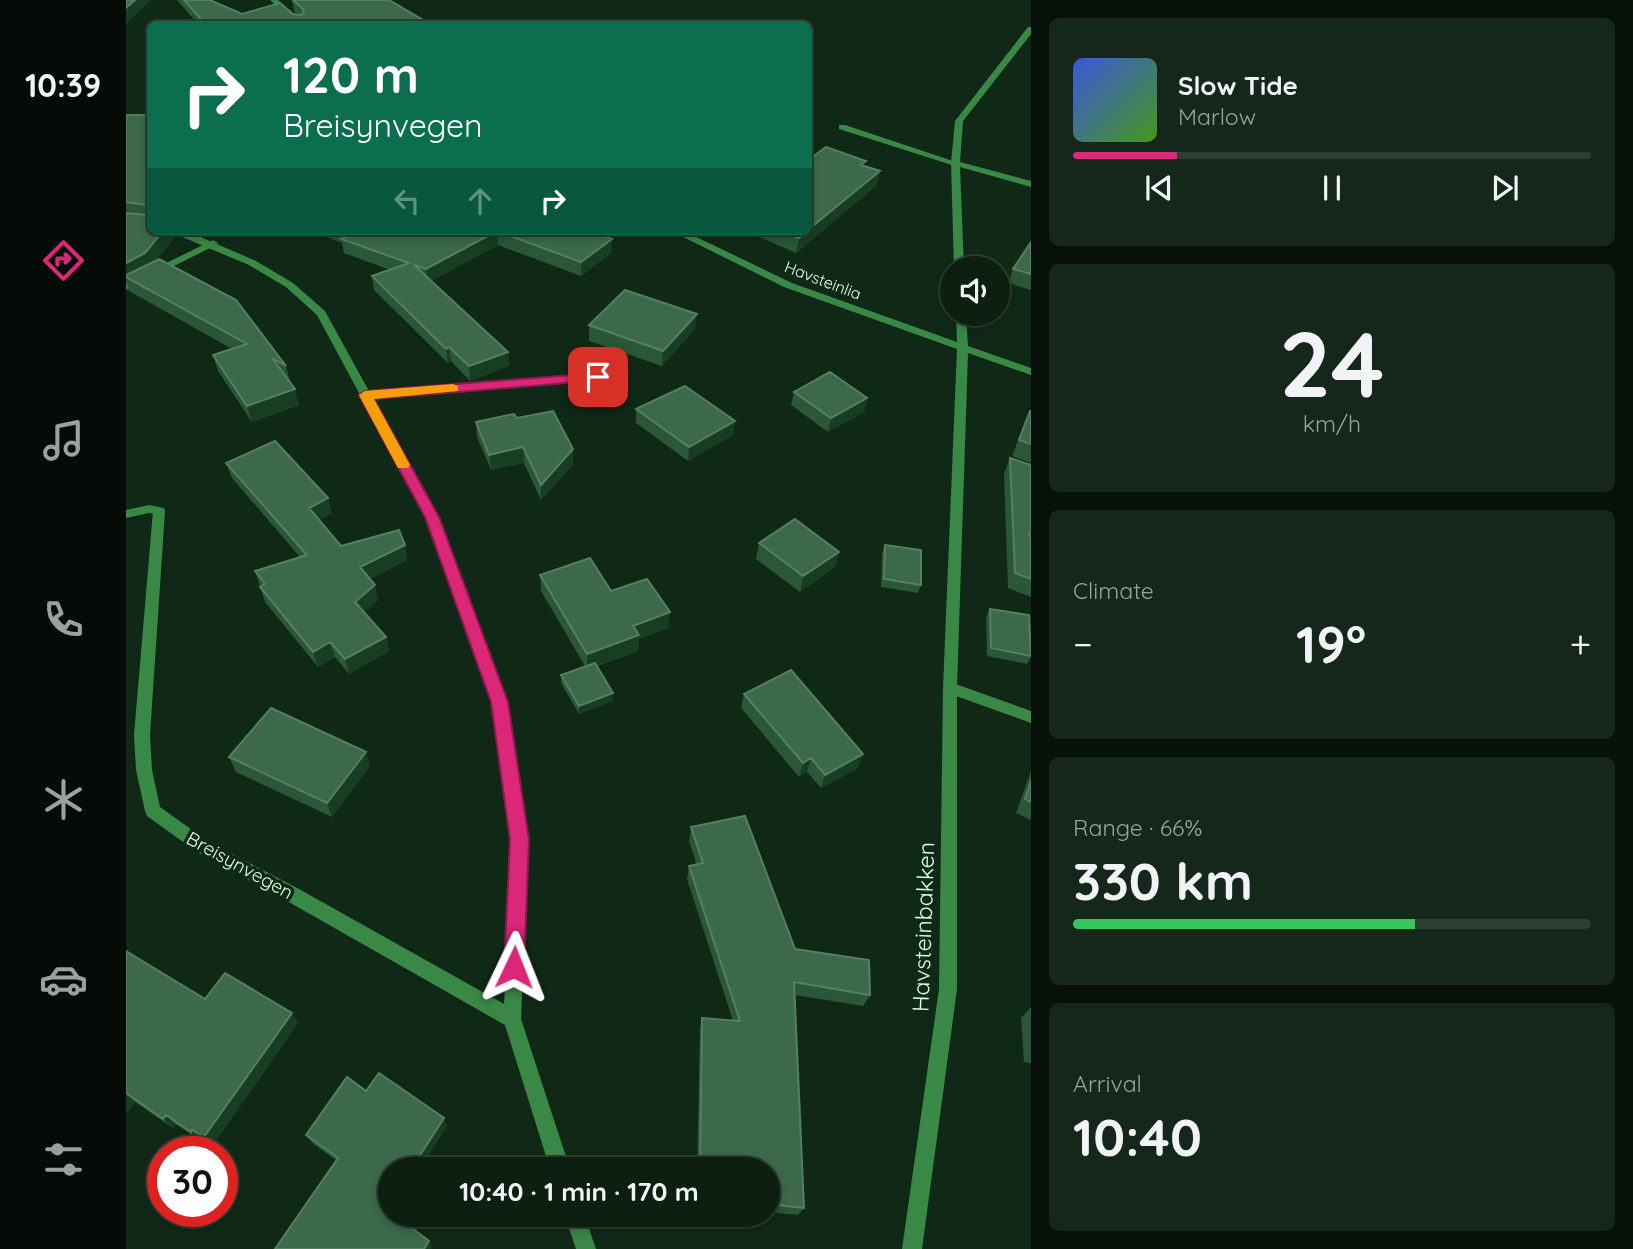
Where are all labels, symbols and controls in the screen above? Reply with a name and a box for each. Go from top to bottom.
text: 120 m [283,44,419,105]
icon: right [168,49,259,140]
text: 10:39 [25,65,101,105]
text: Slow Tide [1178,69,1298,102]
text: Marlow [1178,102,1256,131]
text: Breisynvegen [283,105,483,145]
icon: previous [1140,169,1178,207]
icon: pause [1313,169,1351,207]
icon: next [1486,169,1524,207]
icon: left [388,182,426,220]
icon: ahead [461,182,499,220]
icon: right [534,182,572,220]
icon: directions [39,236,88,285]
street label: Havsteinlia [782,256,864,304]
map controls [940,256,1010,326]
button: sound [940,256,1010,326]
text: 24 [1279,306,1385,420]
pin [568,347,628,407]
icon: arrive [579,358,617,396]
text: km/h [1303,409,1361,438]
icon: music [39,416,88,465]
text: Climate [1073,576,1154,605]
icon: phone [39,595,88,644]
text: 19° [1296,611,1366,676]
text: − [1073,620,1093,668]
text: + [1570,620,1591,668]
icon: climate [39,775,88,824]
text: Range · 66% [1073,813,1202,842]
street label: Breisynvegen [182,826,298,904]
street label: Havsteinbakken [906,841,940,1013]
text: 330 km [1073,848,1253,913]
position arrow [477,930,551,1004]
icon: car [39,955,88,1004]
text: Arrival [1073,1069,1142,1098]
text: 10:40 [1073,1104,1202,1169]
icon: filters [39,1135,88,1184]
speed limit sign: 30 [147,1136,238,1227]
text: 10:40 · 1 min · 170 m [459,1175,699,1208]

